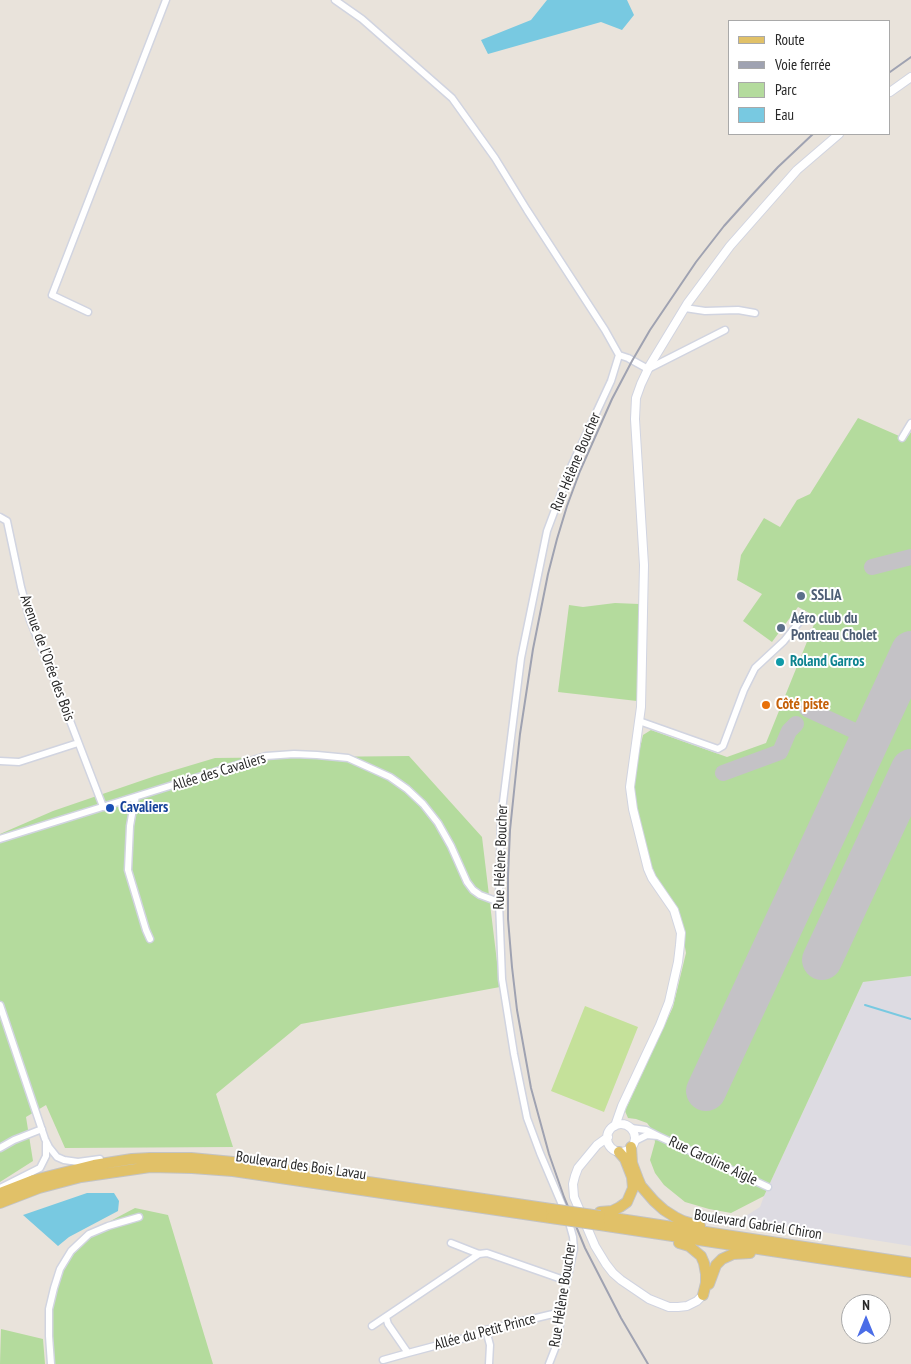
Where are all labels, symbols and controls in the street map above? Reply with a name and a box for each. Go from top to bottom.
legend [728,20,891,135]
text: Route [775,30,805,49]
text: Voie ferrée [775,55,831,74]
text: Parc [775,80,797,99]
text: Eau [775,105,794,124]
street label: Rue Hélène Boucher [547,410,605,514]
place label: SSLIA [811,587,842,605]
marker: SSLIA [795,590,807,602]
street label: Avenue de l’Orée des Bois [16,592,78,724]
place label: Aéro club du Pontreau Cholet [791,610,877,645]
marker: Aéro club du Pontreau Cholet [775,622,787,634]
place label: Roland Garros [790,653,864,671]
marker: Roland Garros [774,656,786,668]
place label: Côté piste [776,696,829,714]
marker: Côté piste [760,699,772,711]
street label: Allée des Cavaliers [170,749,268,795]
place label: Cavaliers [120,799,168,817]
marker: Cavaliers [104,802,116,814]
street label: Rue Hélène Boucher [490,804,512,910]
street label: Rue Caroline Aigle [666,1133,760,1189]
street label: Boulevard des Bois Lavau [235,1148,367,1184]
street label: Boulevard Gabriel Chiron [693,1206,823,1244]
street label: Rue Hélène Boucher [546,1242,580,1348]
north arrow [841,1294,891,1344]
text: N [862,1296,870,1314]
street label: Allée du Petit Prince [432,1310,538,1354]

